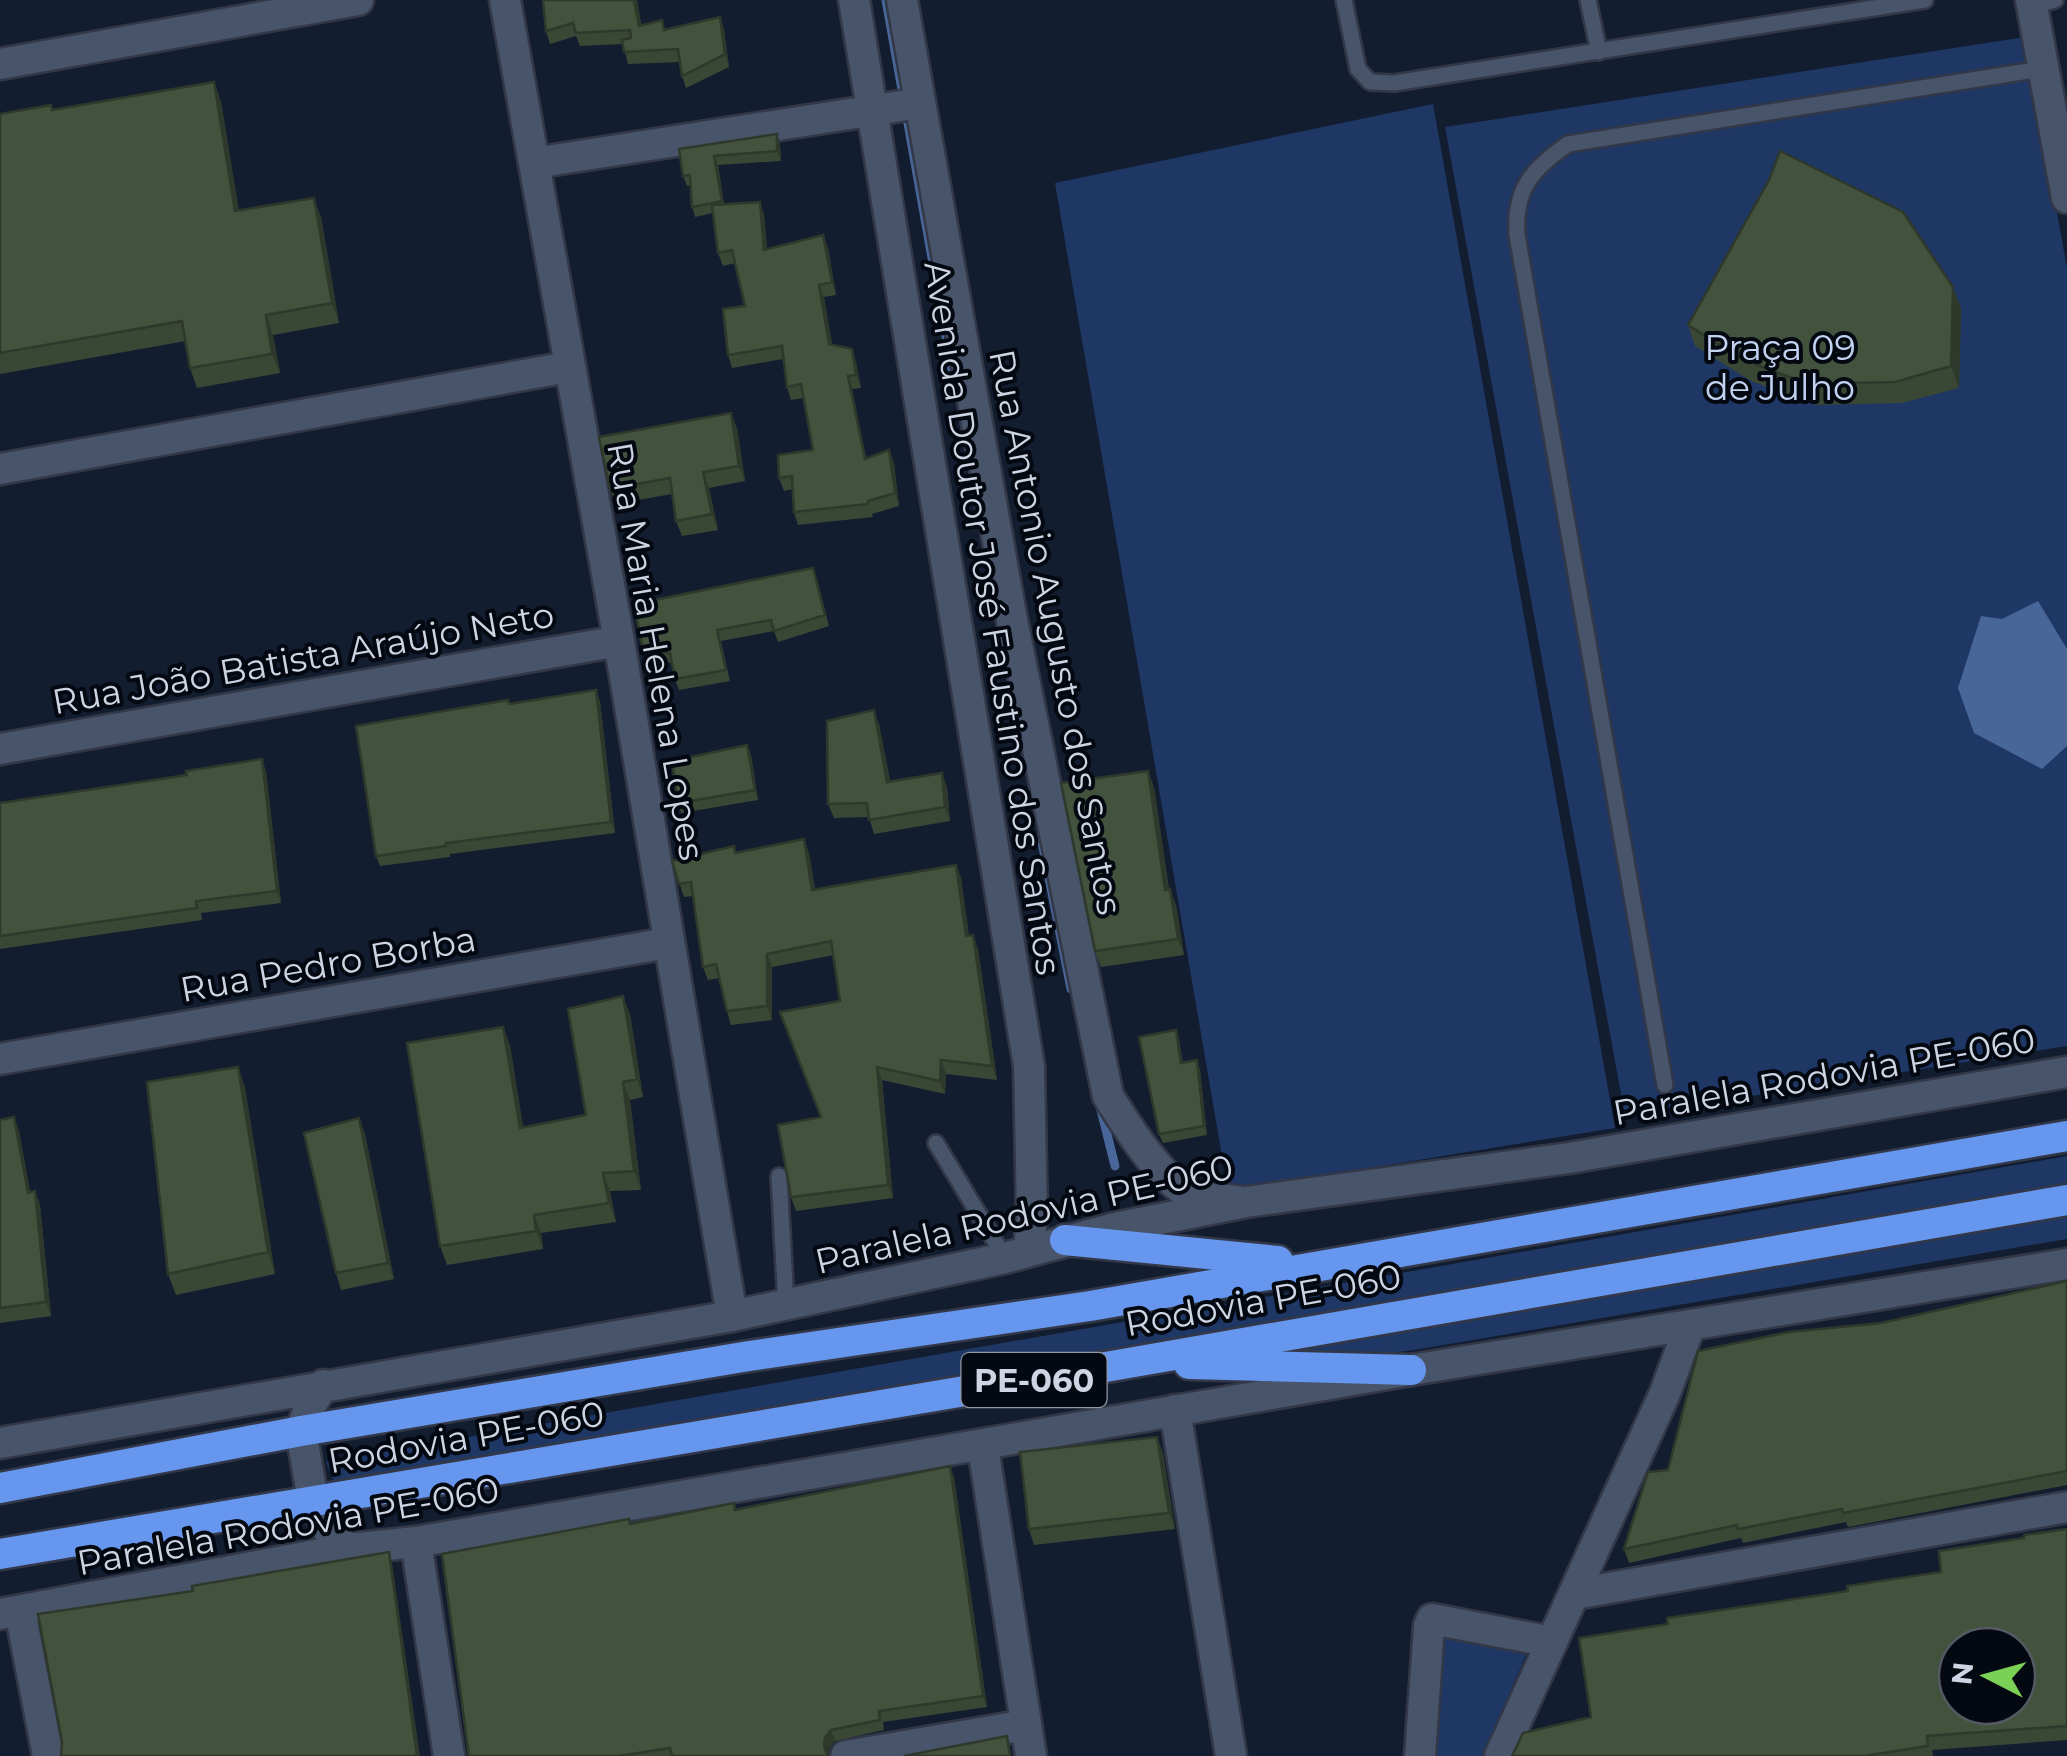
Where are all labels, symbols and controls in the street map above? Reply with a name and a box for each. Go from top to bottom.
street label: Avenida Doutor José Faustino dos Santos [915,258,1071,978]
park label: Praça 09 de Julho [1704,326,1856,409]
street label: Rua Antonio Augusto dos Santos [980,346,1132,918]
street label: Rua Maria Helena Lopes [598,439,714,863]
street label: Rua João Batista Araújo Neto [49,593,557,723]
street label: Rua Pedro Borba [177,917,479,1011]
street label: Paralela Rodovia PE-060 [1610,1018,2038,1134]
street label: Paralela Rodovia PE-060 [811,1145,1237,1283]
street label: Rodovia PE-060 [1122,1255,1404,1345]
road number: PE-060 [962,1353,1106,1407]
street label: Rodovia PE-060 [325,1392,607,1482]
street label: Paralela Rodovia PE-060 [74,1468,502,1584]
north arrow [1937,1626,2037,1726]
text: N [1944,1660,1980,1686]

